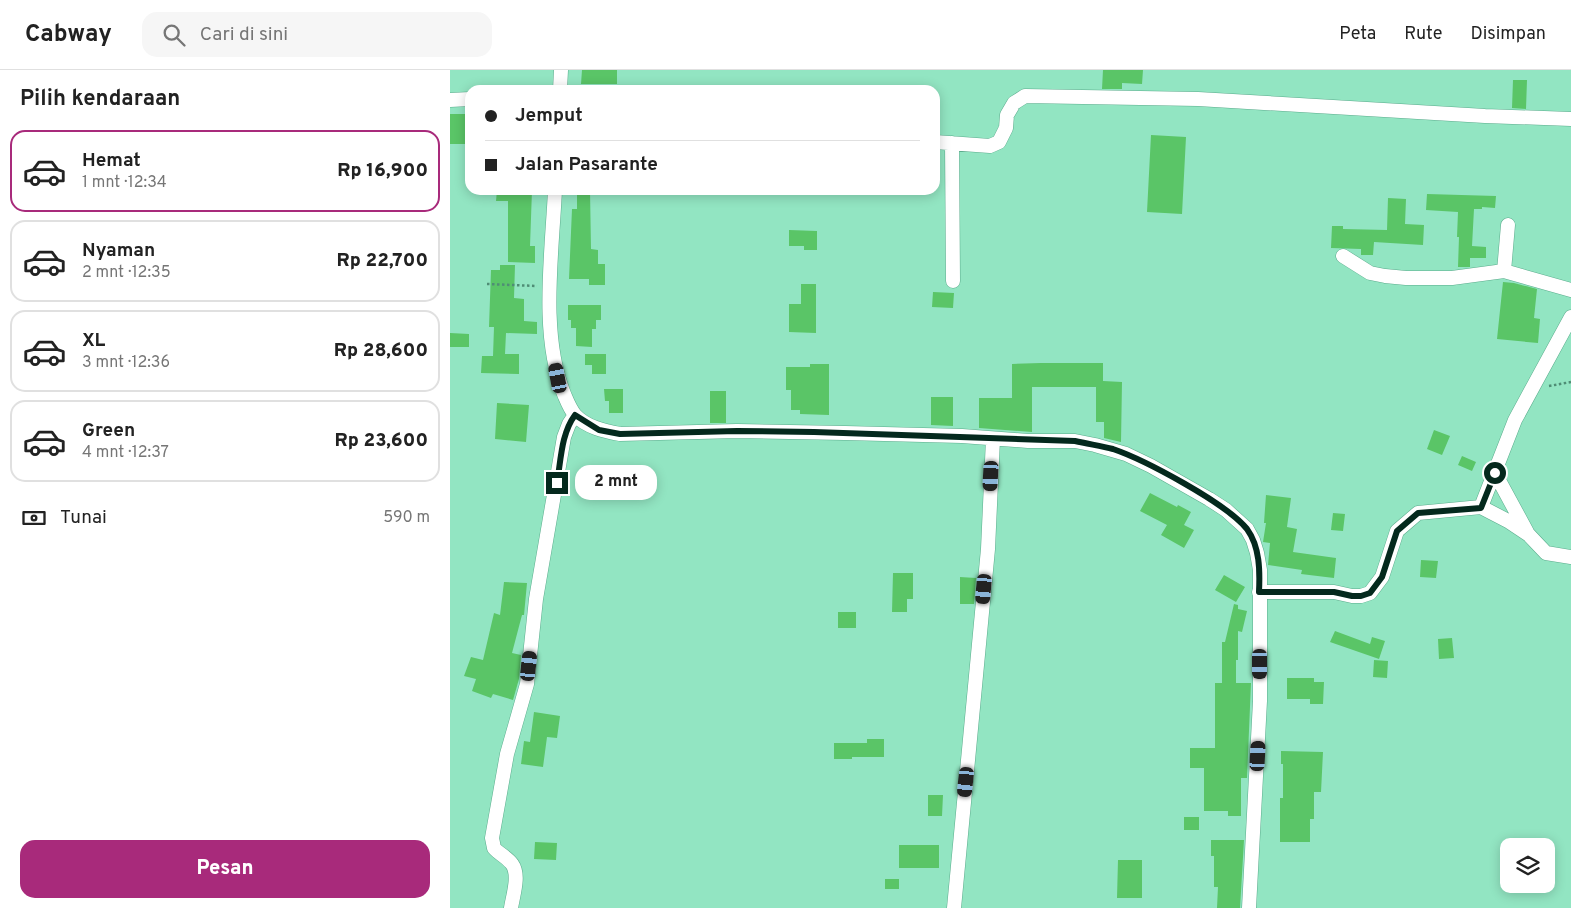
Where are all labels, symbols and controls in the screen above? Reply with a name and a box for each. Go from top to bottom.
search box [142,12,492,57]
text: Cabway [25,20,112,50]
icon: search [160,21,188,49]
text: Cari di sini [200,23,288,47]
text: Peta [1339,23,1376,46]
text: Rute [1404,23,1442,46]
text: Disimpan [1470,23,1546,46]
text: Pilih kendaraan [20,86,180,113]
text: Jemput [515,104,583,128]
icon: car [22,149,67,194]
text: Hemat [82,149,141,173]
text: Jalan Pasarante [515,153,658,177]
text: Rp 16,900 [337,159,428,183]
text: 1 mnt · 12:34 [82,173,167,193]
icon: car [22,239,67,284]
text: Nyaman [82,239,155,263]
text: Rp 22,700 [336,249,428,273]
text: 2 mnt · 12:35 [82,263,171,283]
icon: car [22,329,67,374]
text: XL [82,329,105,353]
text: Rp 28,600 [334,339,428,363]
text: 3 mnt · 12:36 [82,353,170,373]
car [547,362,568,394]
icon: car [22,419,67,464]
text: Green [82,419,135,443]
text: Rp 23,600 [334,429,428,453]
text: 4 mnt · 12:37 [82,443,169,463]
car [982,461,999,491]
route start [1484,462,1506,484]
callout: 2 mnt [574,466,657,500]
route end [546,472,568,494]
text: 2 mnt [594,472,638,492]
icon: cash [20,504,48,532]
text: Tunai [60,506,107,530]
text: 590 m [383,508,430,528]
car [975,573,992,605]
car [1252,649,1267,679]
car [519,650,538,682]
car [1249,741,1266,771]
car [956,766,975,798]
map controls [1500,838,1555,893]
button: layers [1500,838,1555,893]
button: Pesan [20,840,430,898]

